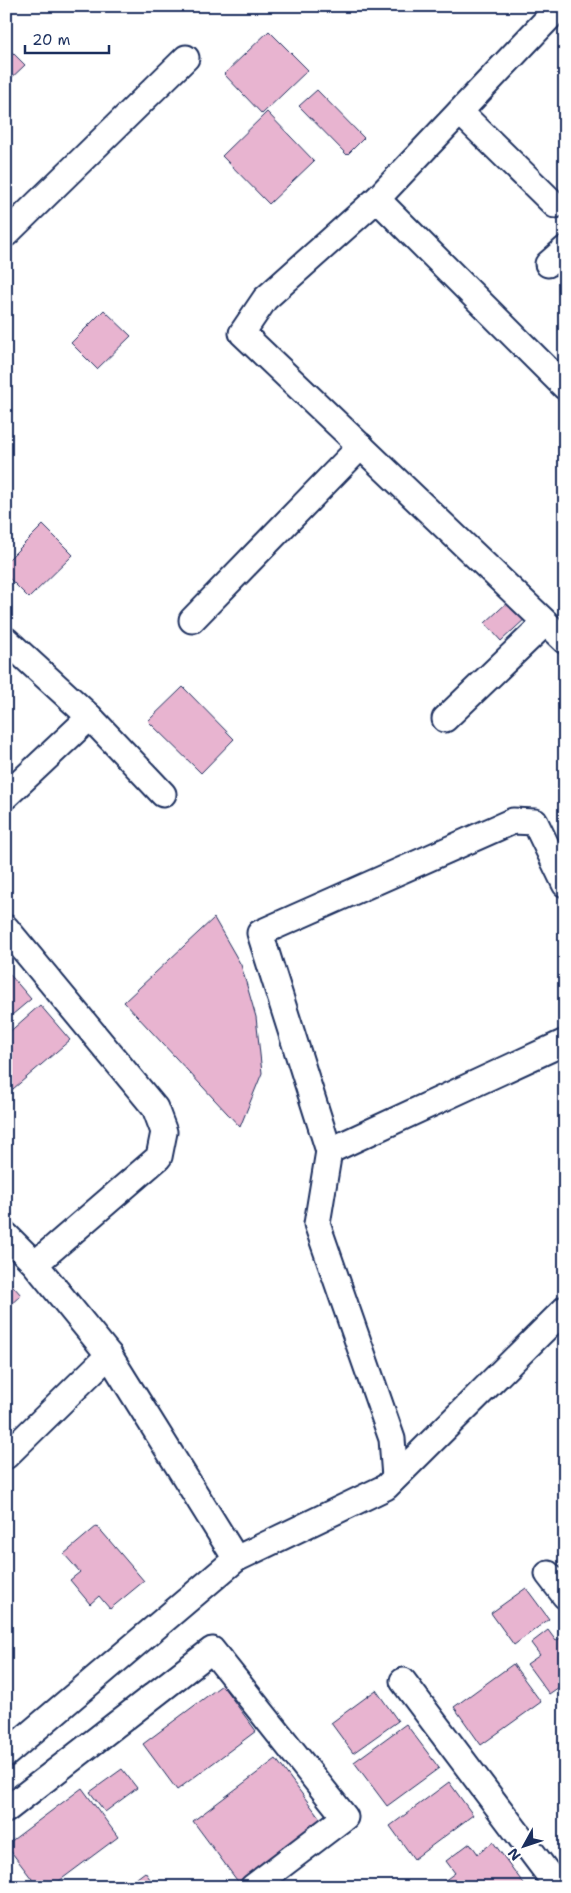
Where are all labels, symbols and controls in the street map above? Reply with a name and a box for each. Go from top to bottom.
scale bar [25,22,109,54]
text: 20 m [32,30,71,50]
north arrow [498,1820,548,1870]
text: N [504,1844,525,1864]

